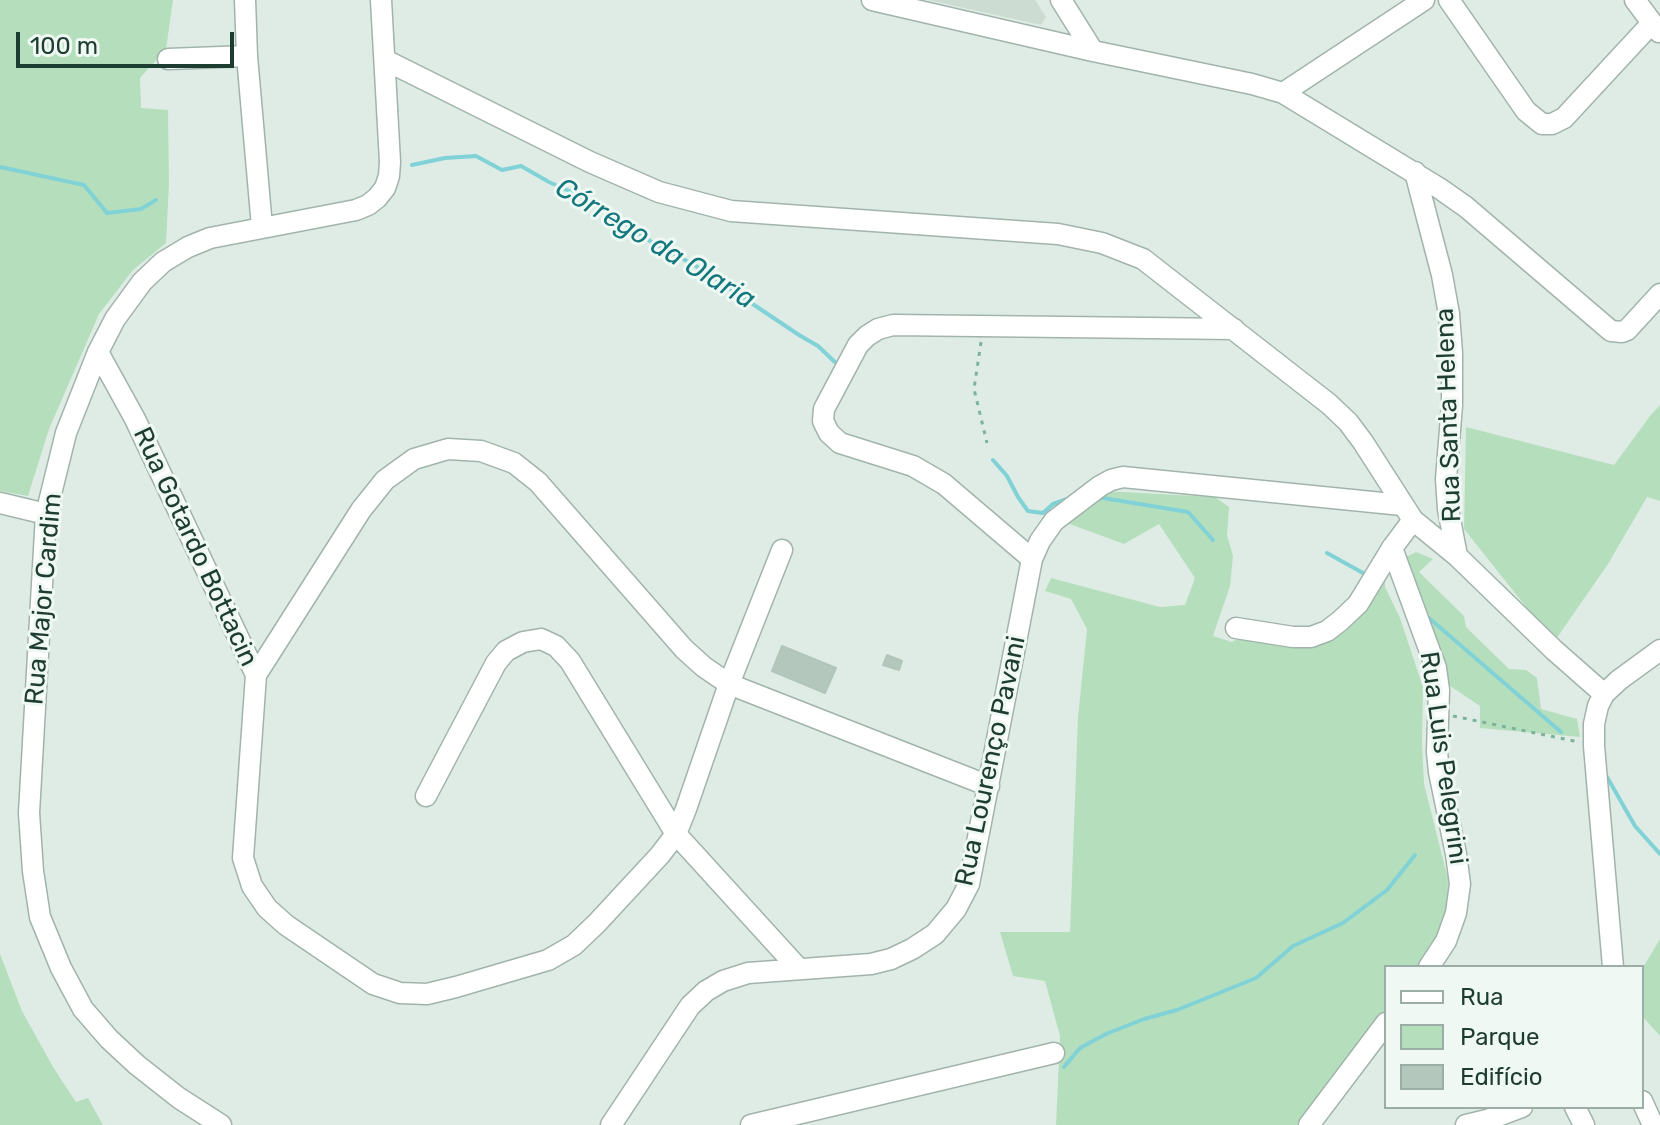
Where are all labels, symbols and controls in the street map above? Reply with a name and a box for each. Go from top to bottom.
scale bar [20,16,238,66]
text: 100 m [30,32,98,60]
water label: Córrego da Olaria [549,171,761,317]
street label: Rua Santa Helena [1430,307,1468,523]
street label: Rua Gotardo Bottacin [126,423,264,671]
street label: Rua Major Cardim [19,492,69,706]
street label: Rua Lourenço Pavani [949,633,1033,889]
street label: Rua Luis Pelegrini [1413,649,1473,867]
legend [1384,965,1644,1109]
text: Rua [1460,983,1503,1011]
text: Parque [1460,1023,1539,1051]
text: Edifício [1460,1063,1543,1091]

